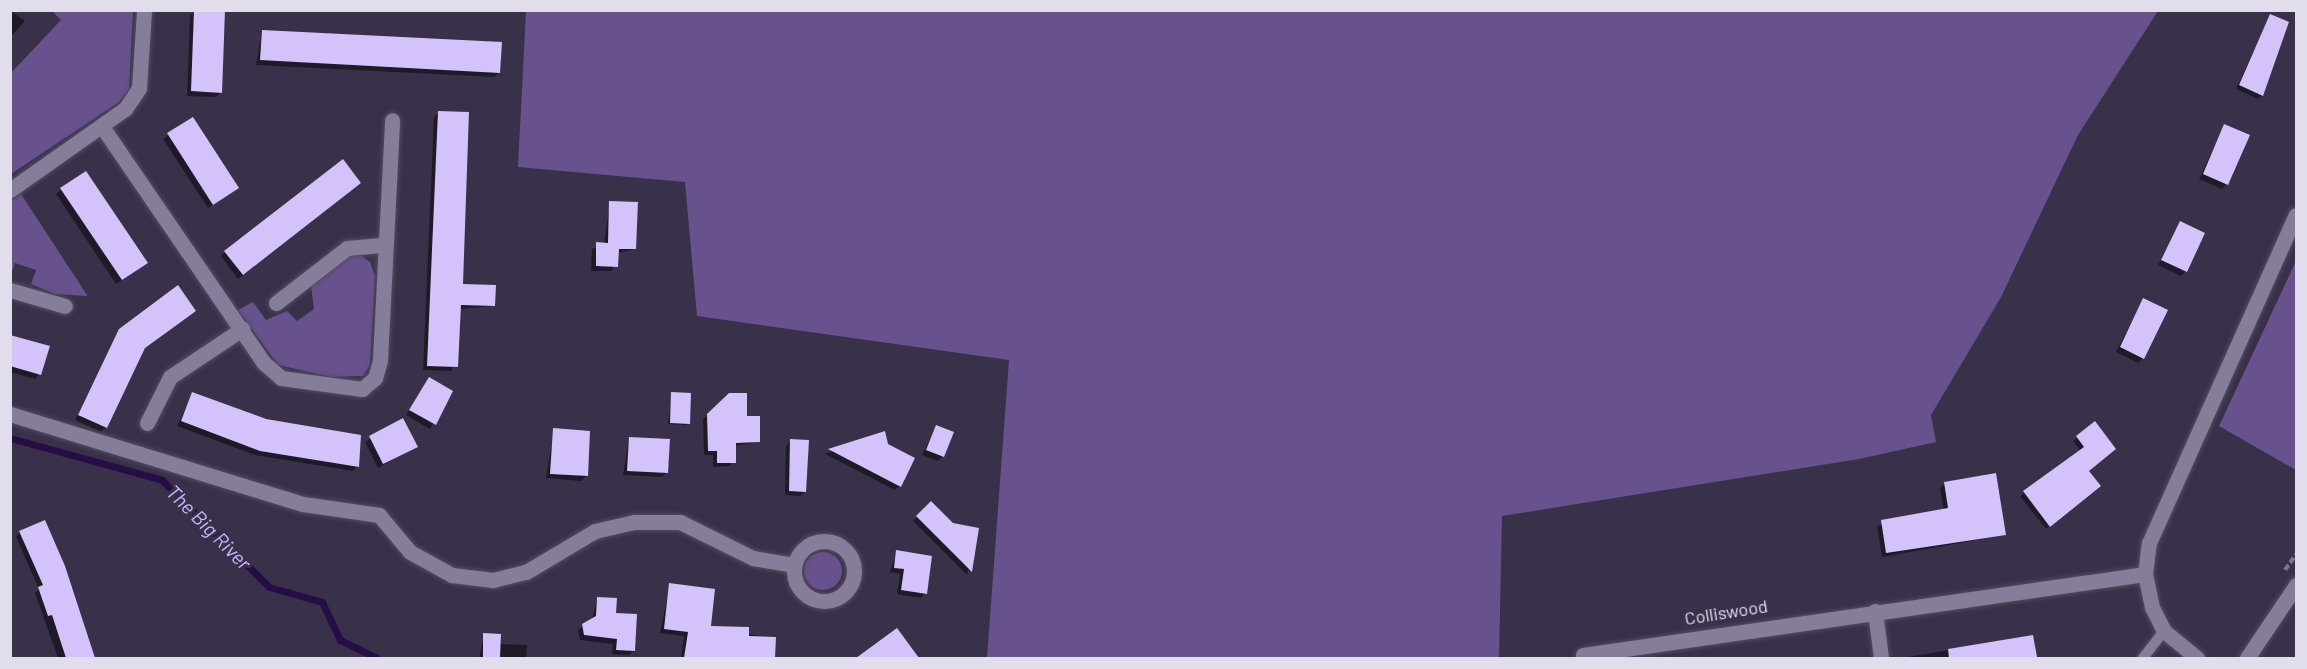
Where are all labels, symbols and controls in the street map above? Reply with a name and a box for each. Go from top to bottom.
water label: The Big River [162,480,256,574]
street label: Colliswood [1683,595,1769,629]

